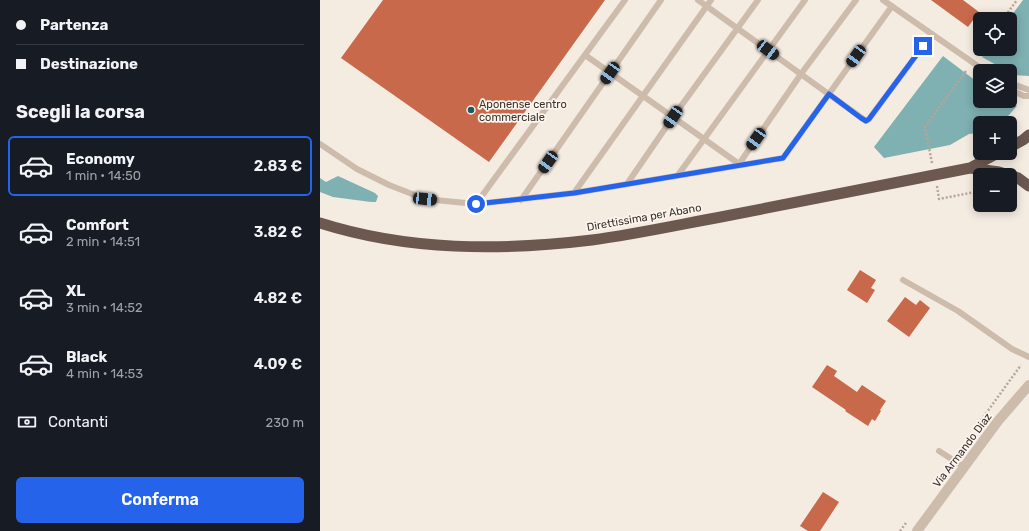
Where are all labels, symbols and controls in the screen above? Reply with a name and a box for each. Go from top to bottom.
map controls [973,12,1017,212]
button: locate [973,12,1017,56]
text: Partenza [40,16,108,34]
route end [914,37,932,55]
car [755,38,781,62]
car [844,43,868,69]
text: Destinazione [40,55,138,73]
car [598,60,622,86]
button: layers [973,64,1017,108]
place label: Aponense centro commerciale [479,98,567,124]
text: Scegli la corsa [16,101,145,123]
car [661,104,685,130]
marker: Aponense centro commerciale [466,105,476,115]
button: + [973,116,1017,160]
car [744,126,768,152]
icon: car [18,148,54,184]
car [536,149,560,175]
text: Economy [66,150,135,168]
text: 2.83 € [254,157,302,175]
text: 1 min · 14:50 [66,168,141,183]
button: − [973,168,1017,212]
car [412,192,438,206]
route start [467,195,485,213]
street label: Direttissima per Abano [586,201,702,234]
icon: car [18,214,54,250]
text: Comfort [66,216,129,234]
text: 3.82 € [254,223,302,241]
text: 2 min · 14:51 [66,234,140,249]
icon: car [18,280,54,316]
text: XL [66,282,85,300]
text: 4.82 € [254,289,302,307]
text: 3 min · 14:52 [66,300,143,315]
icon: car [18,346,54,382]
text: Black [66,348,107,366]
text: 4.09 € [254,355,302,373]
text: 4 min · 14:53 [66,366,143,381]
street label: Via Armando Diaz [930,410,995,490]
icon: cash [16,411,38,433]
text: Contanti [48,413,108,431]
text: 230 m [266,415,304,430]
button: Conferma [16,477,304,523]

